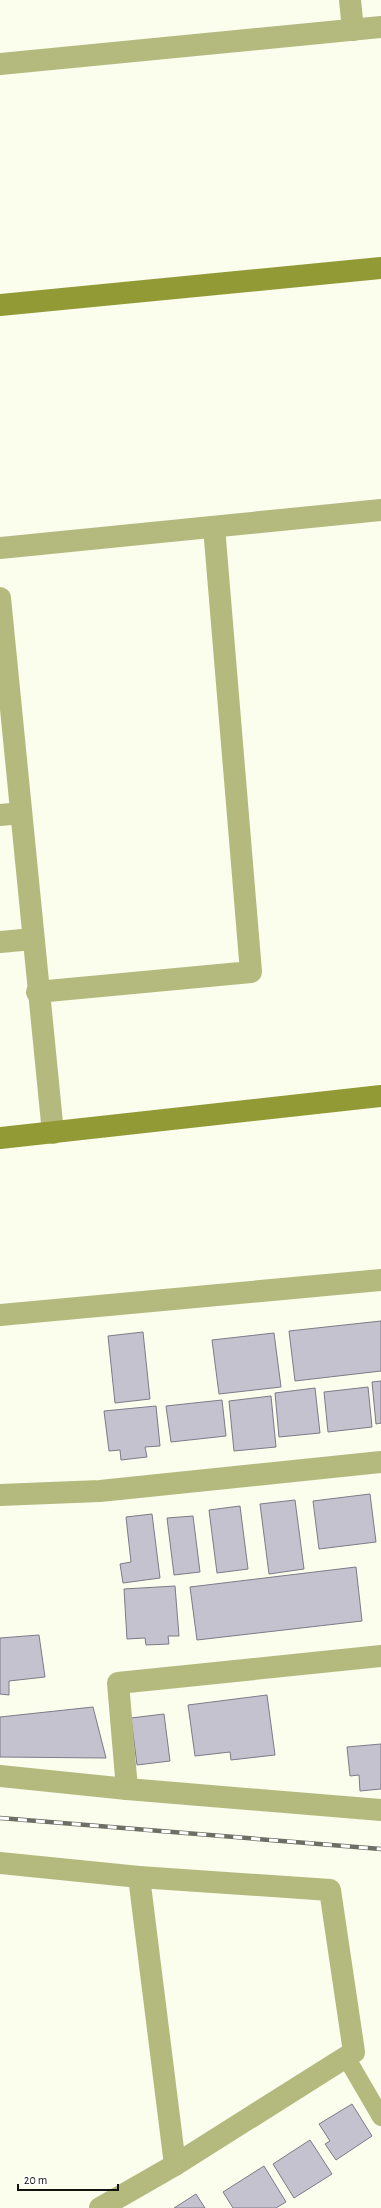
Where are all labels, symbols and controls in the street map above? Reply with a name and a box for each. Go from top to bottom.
scale bar [18,2166,118,2192]
text: 20 m [24,2174,47,2186]

